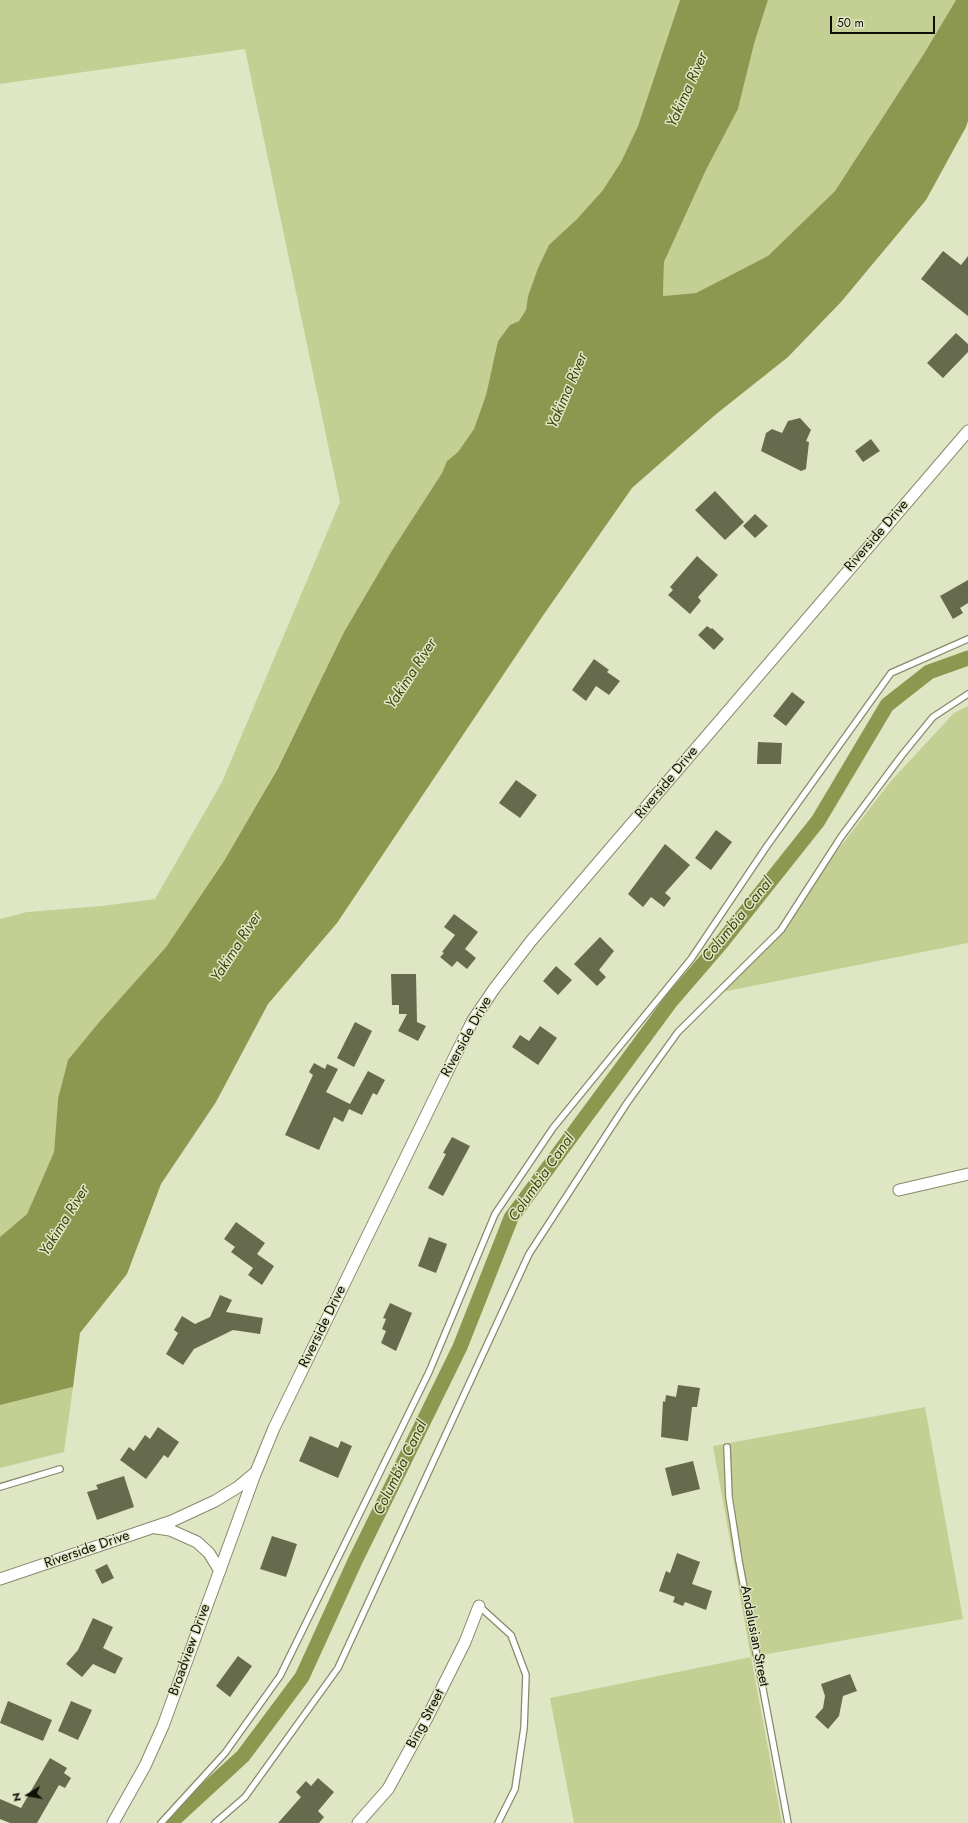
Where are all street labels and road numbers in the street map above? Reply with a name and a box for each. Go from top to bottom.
street label: Riverside Drive [841,497,913,575]
street label: Riverside Drive [632,743,702,823]
street label: Riverside Drive [438,994,496,1080]
street label: Riverside Drive [296,1283,350,1371]
street label: Riverside Drive [42,1528,132,1572]
street label: Andalusian Street [736,1584,772,1688]
street label: Broadview Drive [166,1602,214,1698]
street label: Bing Street [403,1687,449,1751]

